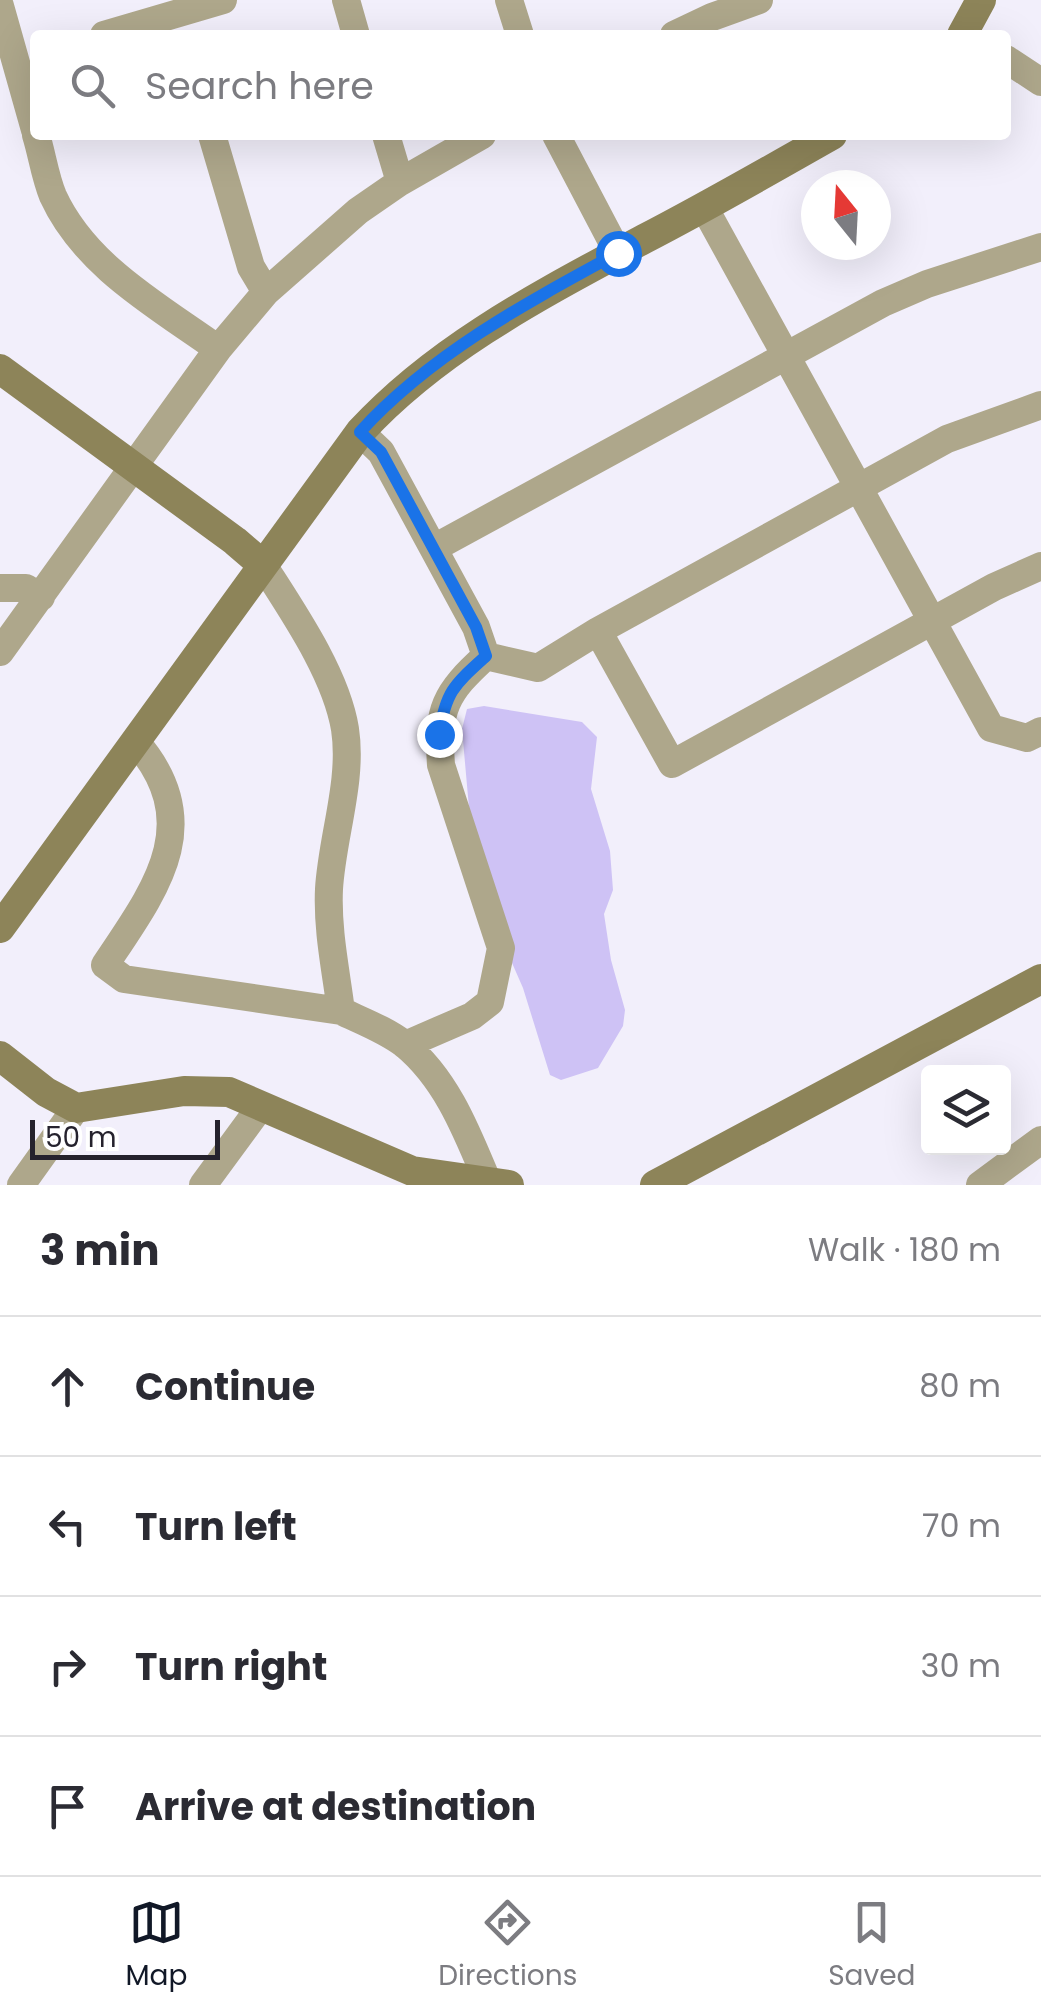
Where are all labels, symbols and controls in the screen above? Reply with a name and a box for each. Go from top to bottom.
search box [30,30,1011,140]
icon: search [65,58,120,113]
text: Search here [145,59,374,112]
north arrow [801,170,891,260]
route start [596,231,642,277]
route end [417,712,463,758]
map controls [921,1065,1011,1155]
button: layers [921,1065,1011,1155]
scale bar [30,1115,220,1160]
text: 50 m [45,1118,116,1157]
text: 3 min [40,1221,160,1280]
text: Walk · 180 m [808,1227,1001,1272]
icon: ahead [40,1359,95,1414]
text: Continue [135,1360,315,1413]
text: 80 m [919,1363,1001,1408]
icon: left [40,1499,95,1554]
text: Turn left [135,1500,297,1553]
text: 70 m [922,1503,1001,1548]
icon: right [40,1639,95,1694]
text: Turn right [135,1640,327,1693]
text: 30 m [921,1643,1001,1688]
icon: arrive [40,1779,95,1834]
text: Arrive at destination [135,1780,536,1833]
tab: Map [125,1895,187,1997]
tab: Directions [438,1895,577,1997]
tab: Saved [828,1895,916,1997]

